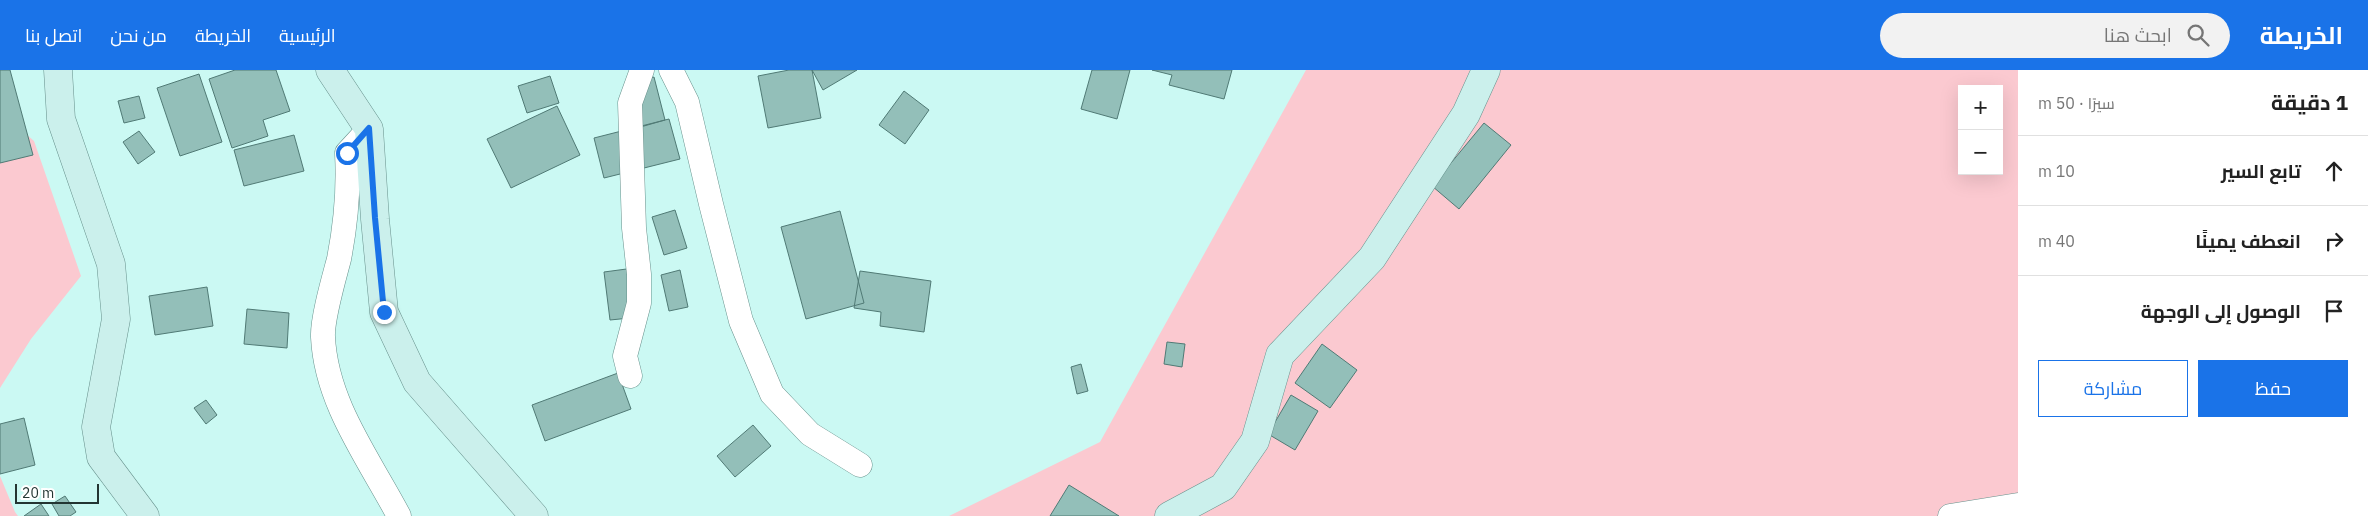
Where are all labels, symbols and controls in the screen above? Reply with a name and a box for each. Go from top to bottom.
search box [1880,13,2230,58]
text: الخريطة [2260,19,2343,51]
icon: search [2184,21,2212,49]
text: ابحث هنا [2104,23,2172,47]
text: اتصل بنا [25,24,82,47]
text: من نحن [110,24,167,47]
text: الخريطة [195,24,251,47]
text: الرئيسية [279,24,336,47]
map controls [1958,85,2003,175]
button: + [1958,85,2003,130]
text: 1 دقيقة [2271,88,2348,116]
text: سيرًا · 50 m [2038,93,2115,113]
button: − [1958,130,2003,175]
route start [336,142,359,165]
icon: ahead [2320,157,2348,185]
text: تابع السير [2221,159,2301,183]
text: 10 m [2038,161,2075,181]
icon: right [2320,227,2348,255]
text: انعطف يمينًا [2195,229,2301,253]
text: 40 m [2038,231,2075,251]
icon: arrive [2320,297,2348,325]
text: الوصول إلى الوجهة [2141,299,2301,323]
route end [373,301,396,324]
button: مشاركة [2038,360,2188,417]
button: حفظ [2198,360,2348,417]
scale bar [15,481,99,504]
text: 20 m [22,484,54,502]

